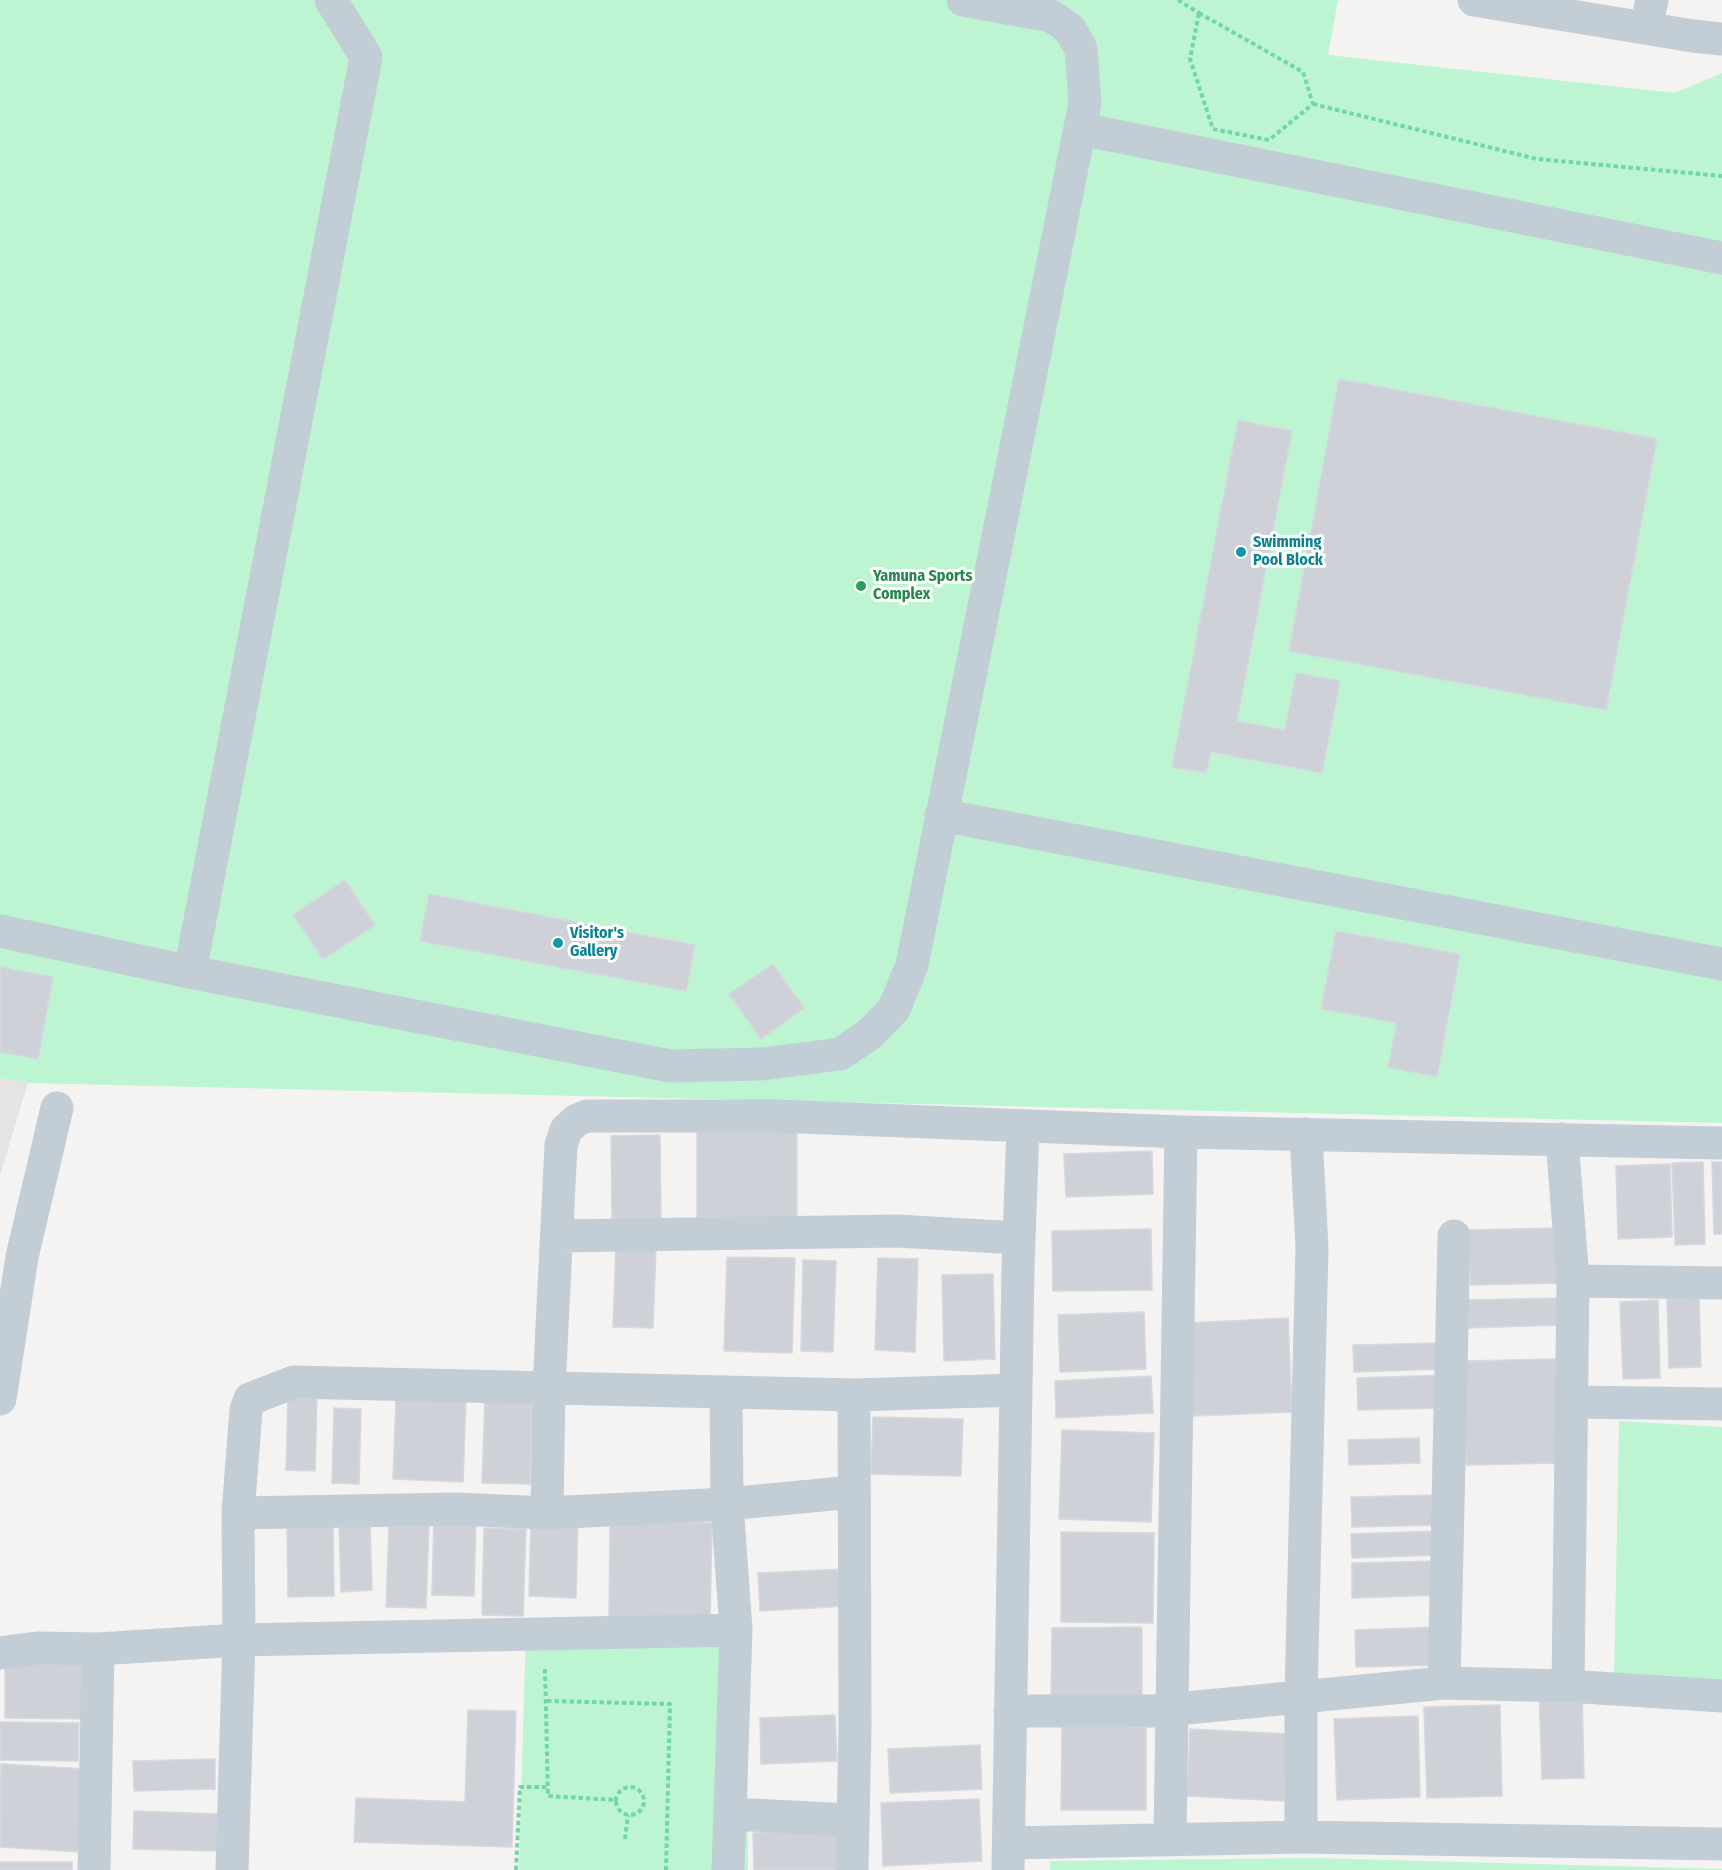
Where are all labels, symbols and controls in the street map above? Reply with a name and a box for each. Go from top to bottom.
place label: Swimming Pool Block [1253,533,1323,571]
marker: Swimming Pool Block [1234,545,1248,559]
place label: Yamuna Sports Complex [873,567,972,605]
marker: Yamuna Sports Complex [854,579,868,593]
place label: Visitor's Gallery [570,924,624,962]
marker: Visitor's Gallery [551,936,565,950]

